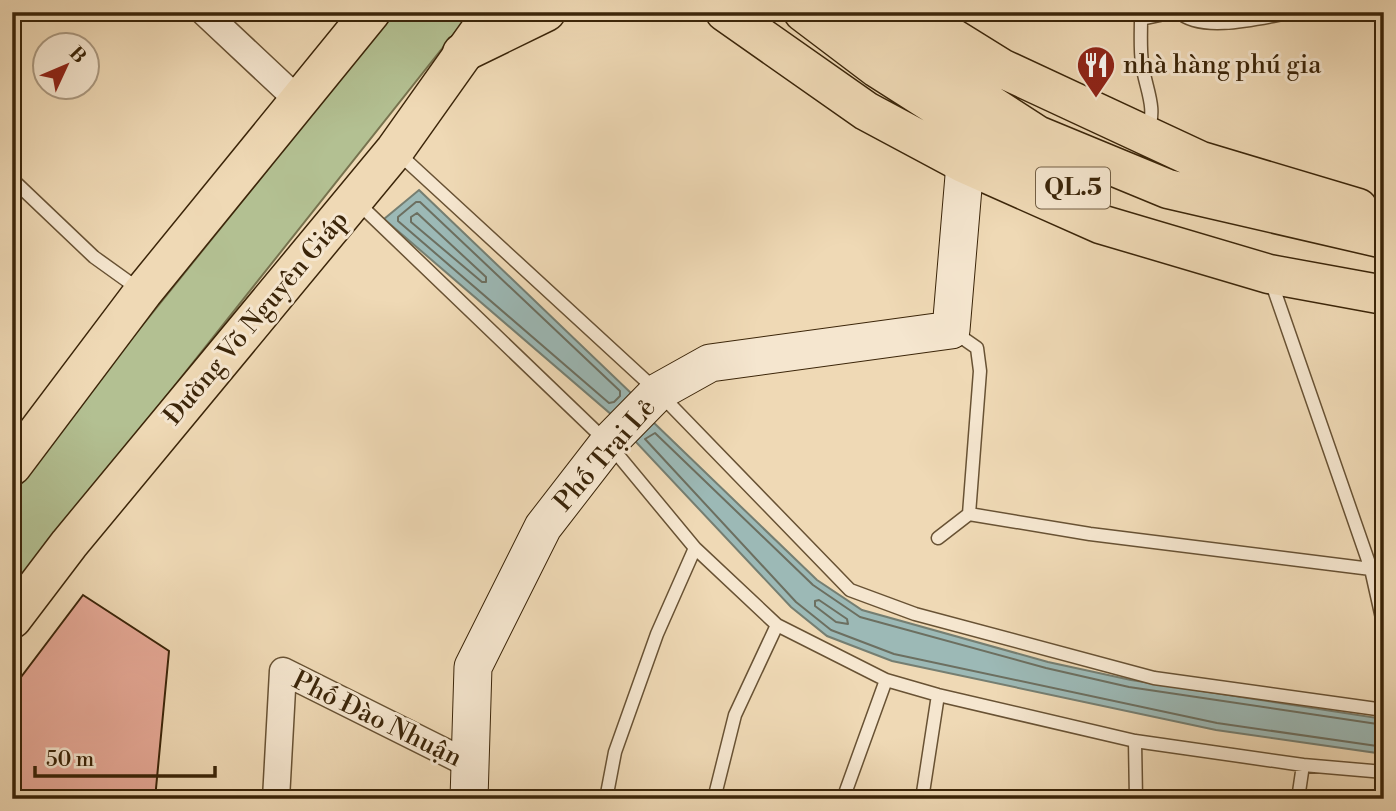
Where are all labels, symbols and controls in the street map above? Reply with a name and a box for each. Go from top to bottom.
north arrow [32,32,102,102]
text: B [64,41,91,68]
restaurant icon: nhà hàng phú gia [1075,44,1117,99]
place label: nhà hàng phú gia [1123,49,1322,81]
road number: QL.5 [1036,168,1110,208]
street label: Đường Võ Nguyên Giáp [157,204,355,432]
street label: Phố Trại Lẻ [547,392,663,518]
street label: Phố Đào Nhuận [287,664,467,774]
scale bar [35,734,215,778]
text: 50 m [46,747,94,773]

